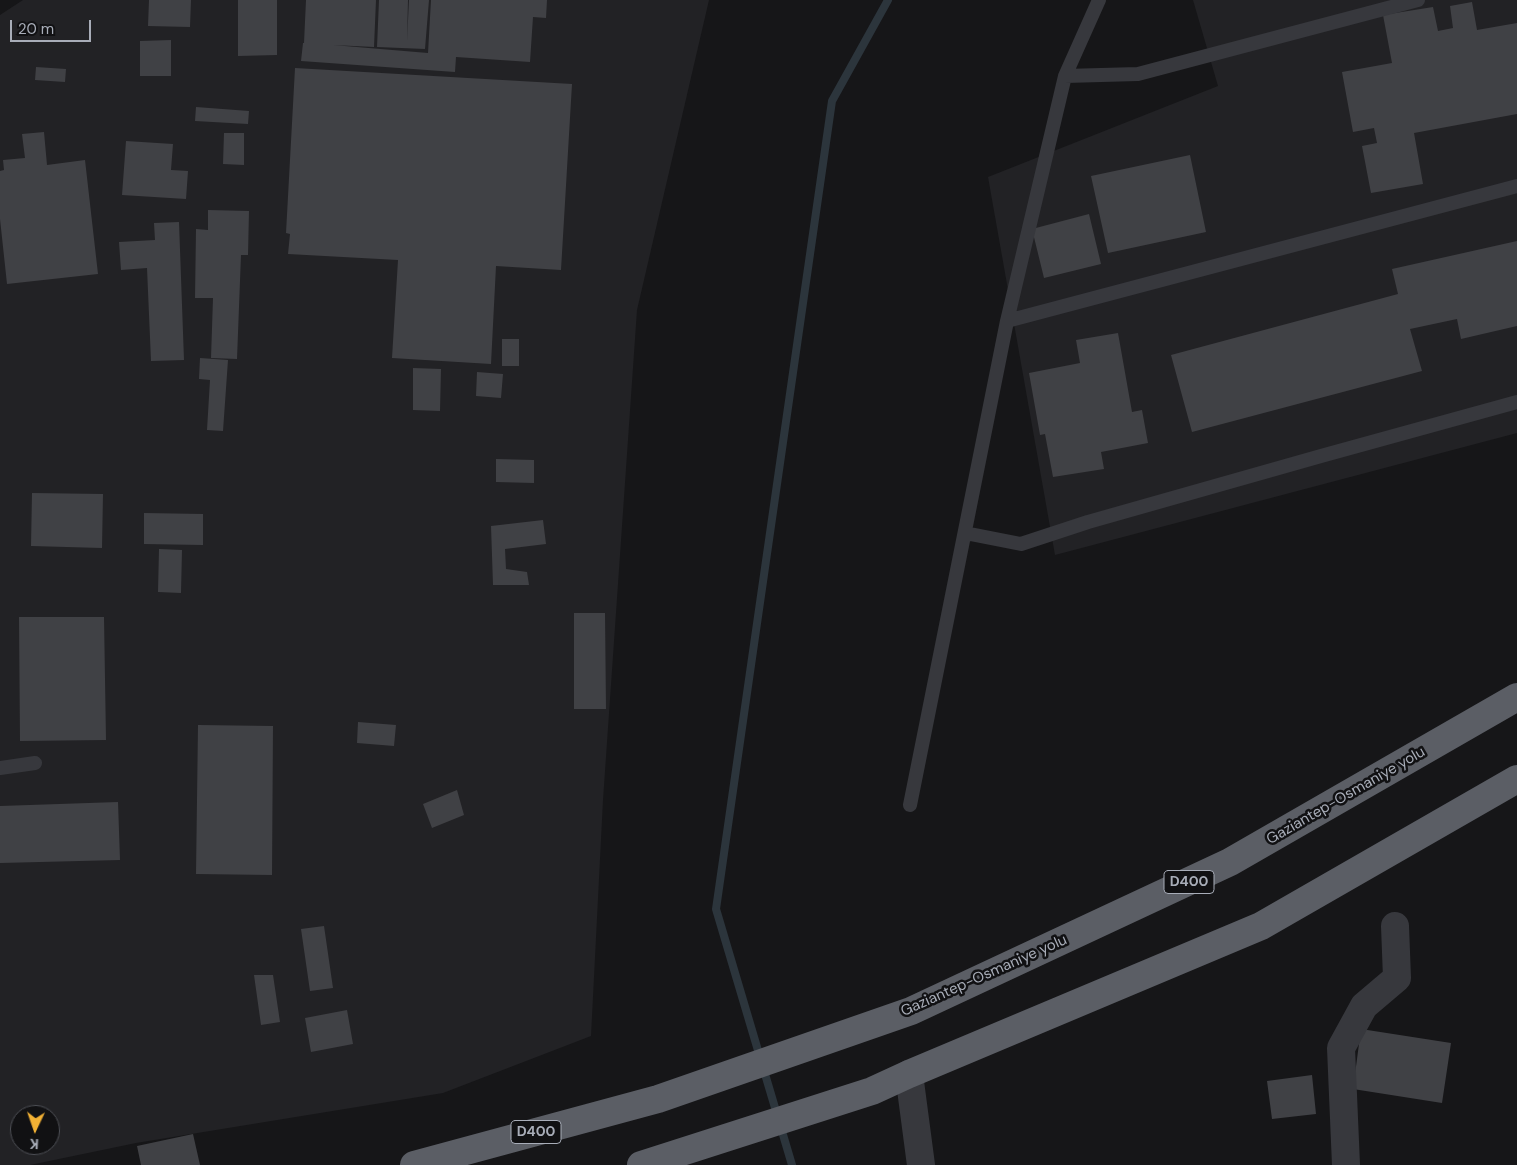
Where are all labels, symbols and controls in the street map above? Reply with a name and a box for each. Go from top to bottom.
scale bar [12,10,94,42]
text: 20 m [18,19,54,39]
street label: Gaziantep-Osmaniye yolu [1264,743,1428,849]
road number: D400 [1164,870,1214,894]
street label: Gaziantep-Osmaniye yolu [898,931,1070,1021]
north arrow [10,1105,60,1155]
road number: D400 [511,1120,561,1144]
text: K [29,1135,39,1153]

